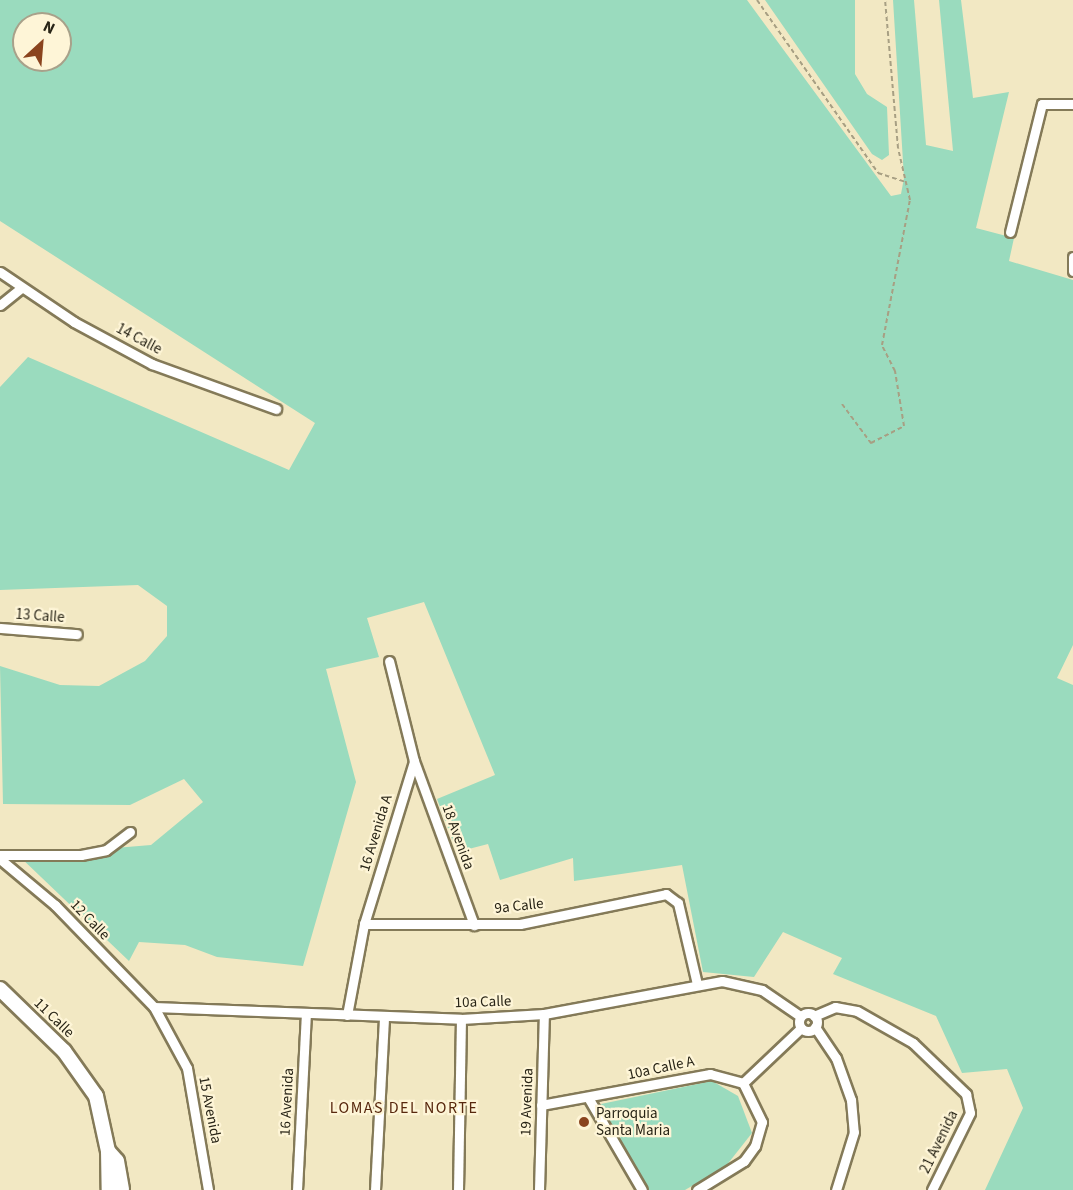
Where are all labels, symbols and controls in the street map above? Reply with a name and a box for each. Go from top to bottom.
north arrow [12,12,72,72]
text: N [39,15,59,40]
street label: 14 Calle [113,320,165,358]
street label: 13 Calle [15,605,65,627]
street label: 16 Avenida A [356,792,396,874]
street label: 18 Avenida [438,802,478,872]
street label: 9a Calle [494,894,544,918]
street label: 12 Calle [66,896,114,944]
street label: 10a Calle [454,992,512,1012]
street label: 11 Calle [30,994,78,1042]
street label: 10a Calle A [626,1052,696,1084]
street label: 16 Avenida [276,1068,298,1136]
street label: 19 Avenida [517,1068,537,1136]
street label: 15 Avenida [195,1075,225,1145]
district label: LOMAS DEL NORTE [330,1098,478,1118]
place label: Parroquia Santa Maria [596,1104,670,1139]
street label: 21 Avenida [916,1107,962,1177]
marker: Parroquia Santa Maria [577,1115,591,1129]

